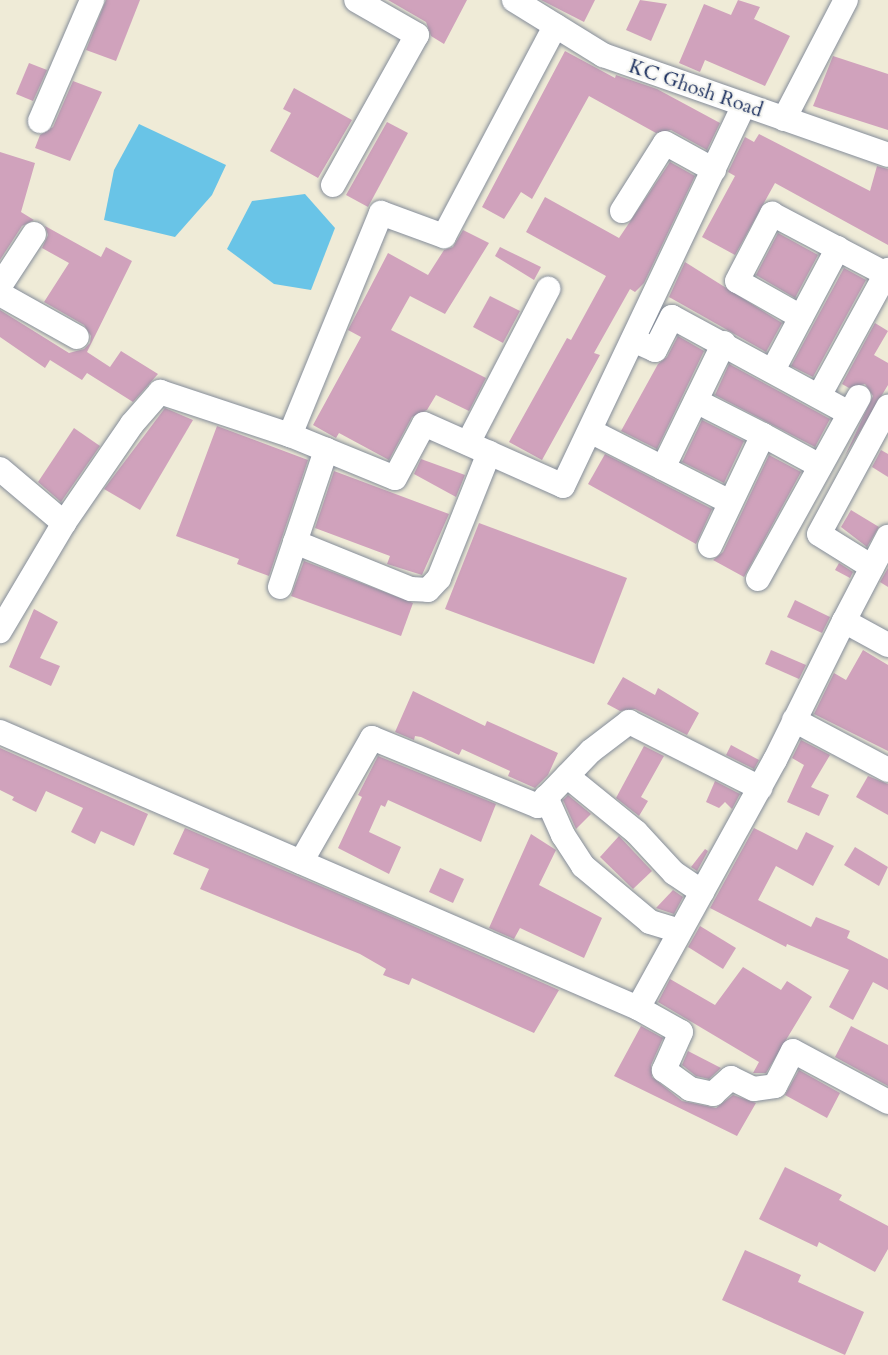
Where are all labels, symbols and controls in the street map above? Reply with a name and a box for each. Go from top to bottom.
street label: KC Ghosh Road [626,54,766,122]

